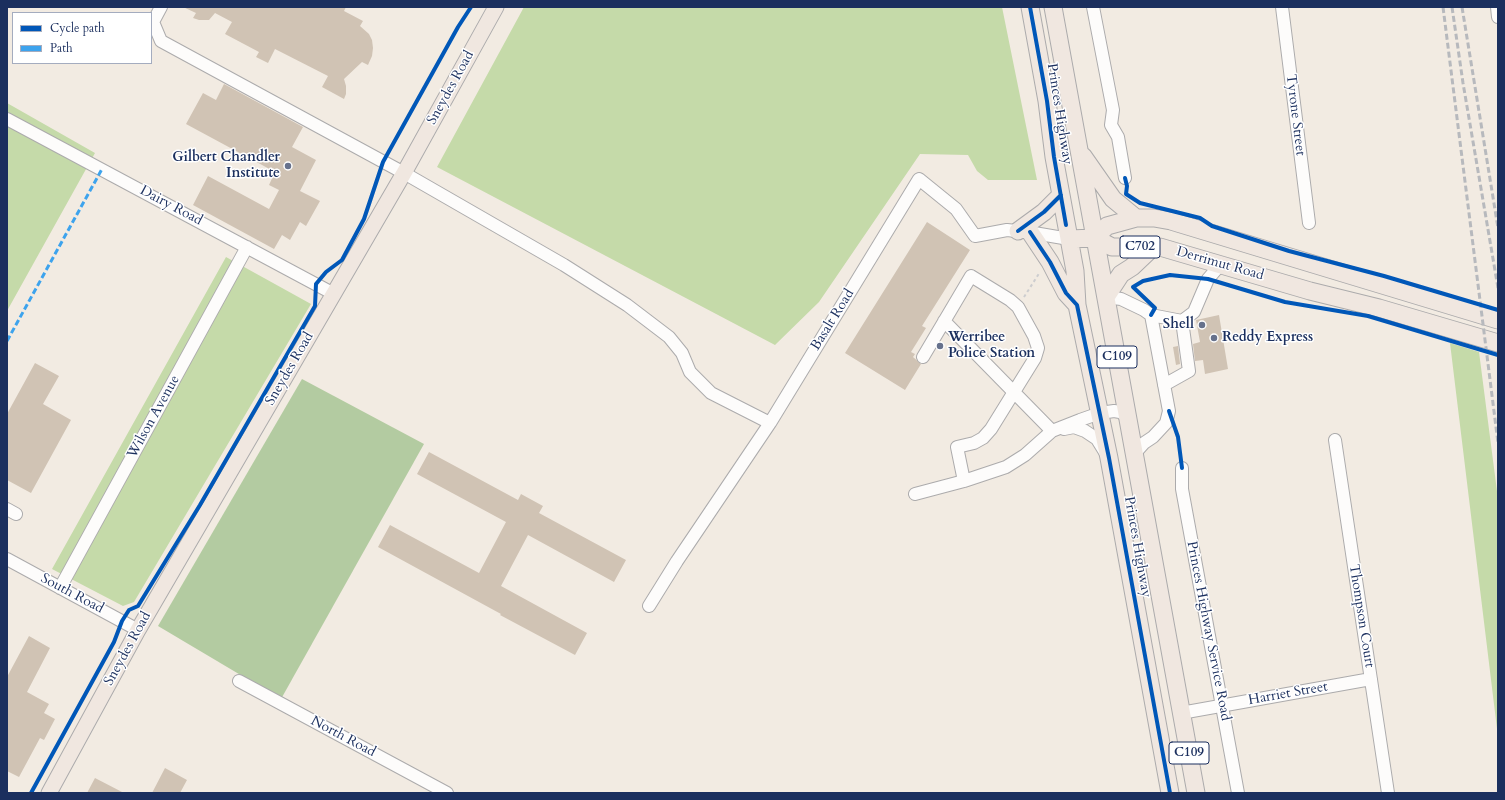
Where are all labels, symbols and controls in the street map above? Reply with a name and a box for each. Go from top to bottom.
legend [12,12,152,64]
text: Cycle path [50,20,105,36]
text: Path [50,40,73,56]
street label: Sneydes Road [424,48,478,128]
street label: Princes Highway [1043,62,1075,166]
street label: Tyrone Street [1282,73,1308,157]
place label: Gilbert Chandler Institute [172,150,280,182]
marker: Gilbert Chandler Institute [283,161,293,171]
street label: Dairy Road [137,183,205,229]
road number: C702 [1120,236,1160,258]
street label: Derrimut Road [1174,243,1266,285]
street label: Basalt Road [808,286,858,354]
place label: Shell [1163,317,1194,333]
marker: Shell [1197,320,1207,330]
street label: Sneydes Road [262,329,318,409]
place label: Werribee Police Station [948,330,1035,362]
place label: Reddy Express [1222,330,1313,346]
marker: Reddy Express [1209,333,1219,343]
marker: Werribee Police Station [935,341,945,351]
road number: C109 [1097,346,1137,368]
street label: Wilson Avenue [124,373,184,461]
street label: Princes Highway [1120,495,1154,599]
street label: Princes Highway Service Road [1182,540,1234,722]
street label: Thompson Court [1345,563,1377,669]
street label: South Road [38,570,106,618]
street label: Sneydes Road [101,609,155,689]
street label: Harriet Street [1247,679,1329,709]
street label: North Road [308,713,378,761]
road number: C109 [1169,742,1209,764]

